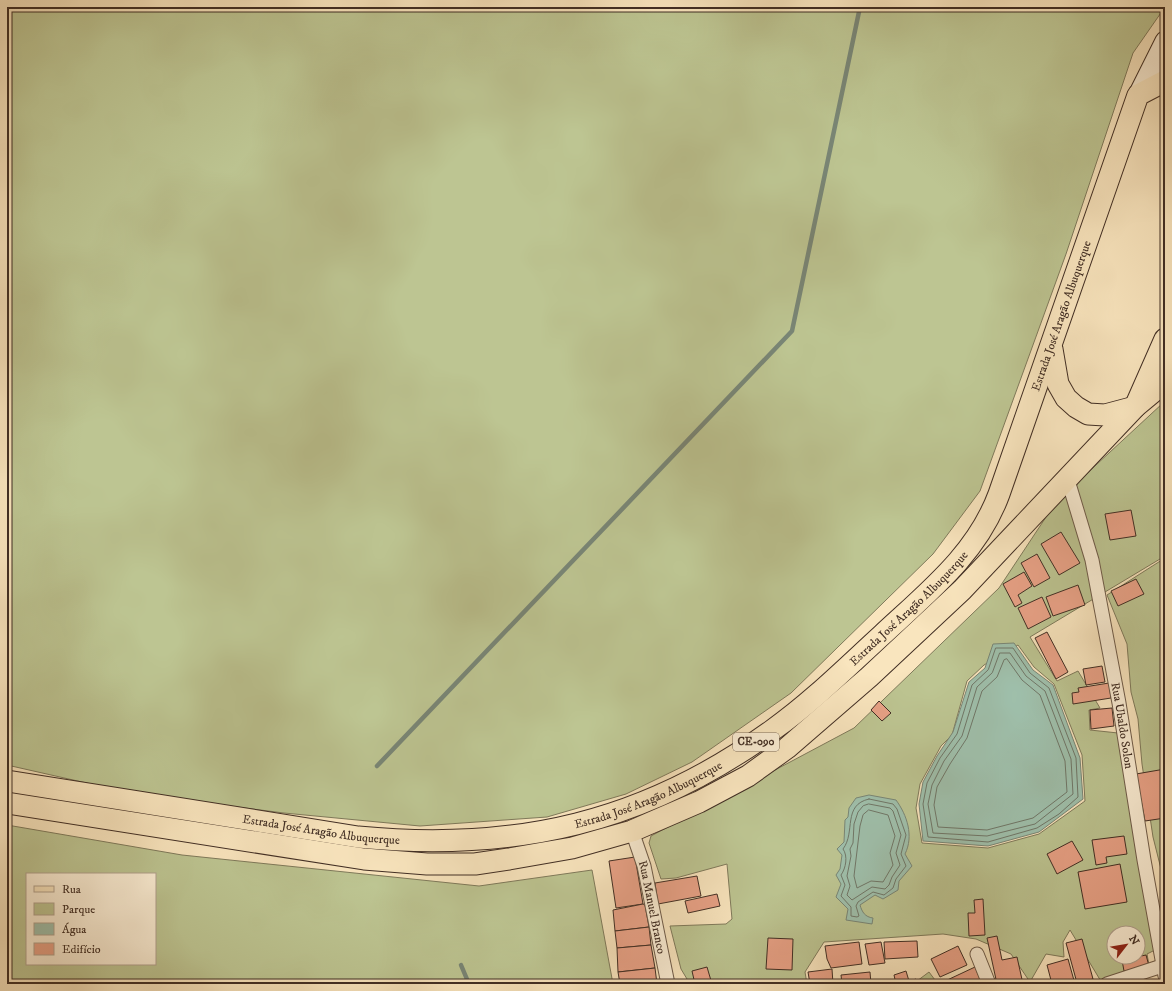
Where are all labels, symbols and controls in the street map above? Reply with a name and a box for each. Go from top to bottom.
street label: Estrada José Aragão Albuquerque [1028,238,1094,393]
street label: Estrada José Aragão Albuquerque [846,548,971,669]
street label: Rua Ubaldo Solon [1108,681,1137,771]
road number: CE-090 [733,733,779,751]
street label: Estrada José Aragão Albuquerque [573,758,725,832]
street label: Estrada José Aragão Albuquerque [241,811,400,847]
street label: Rua Manuel Branco [635,858,669,955]
legend [26,873,156,965]
text: Rua [62,882,82,897]
text: Parque [62,902,95,917]
text: Água [62,922,87,937]
north arrow [1106,925,1146,965]
text: N [1125,933,1142,948]
text: Edifício [62,942,101,957]

